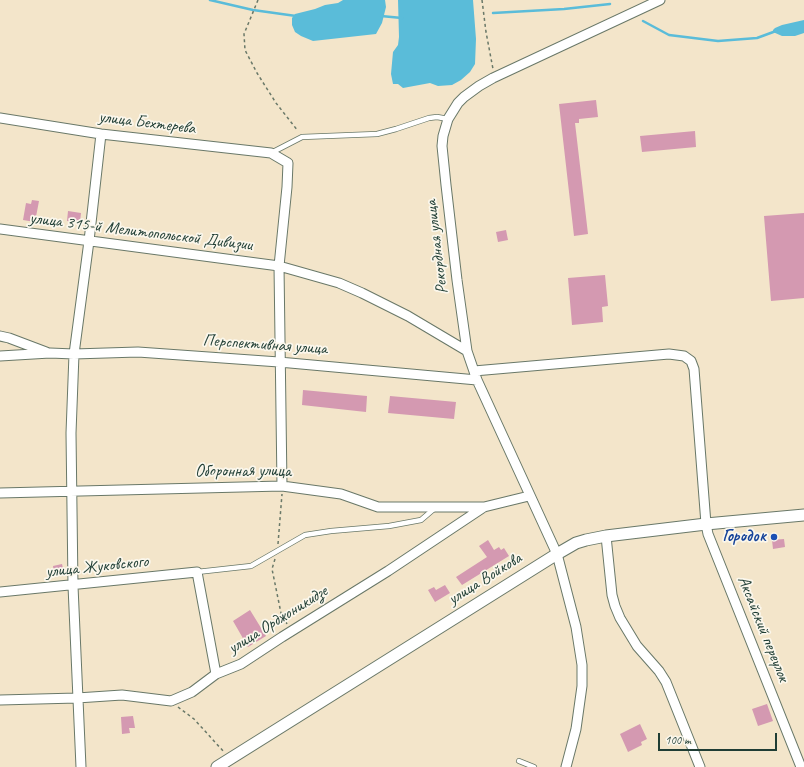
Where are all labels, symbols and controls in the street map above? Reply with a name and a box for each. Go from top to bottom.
street label: улица Бехтерева [98,107,196,139]
street label: Рекордная улица [421,199,453,295]
street label: улица 315-й Мелитопольской Дивизии [28,208,254,256]
street label: Перспективная улица [202,330,328,360]
street label: Оборонная улица [195,462,291,482]
place label: Городок [722,527,766,547]
marker: Городок [769,532,779,542]
street label: улица Войкова [445,548,525,610]
street label: улица Жуковского [45,551,149,583]
street label: Аксайский переулок [733,573,793,685]
street label: улица Орджоникидзе [225,581,331,659]
scale bar [660,725,779,751]
text: 100 m [665,732,691,748]

